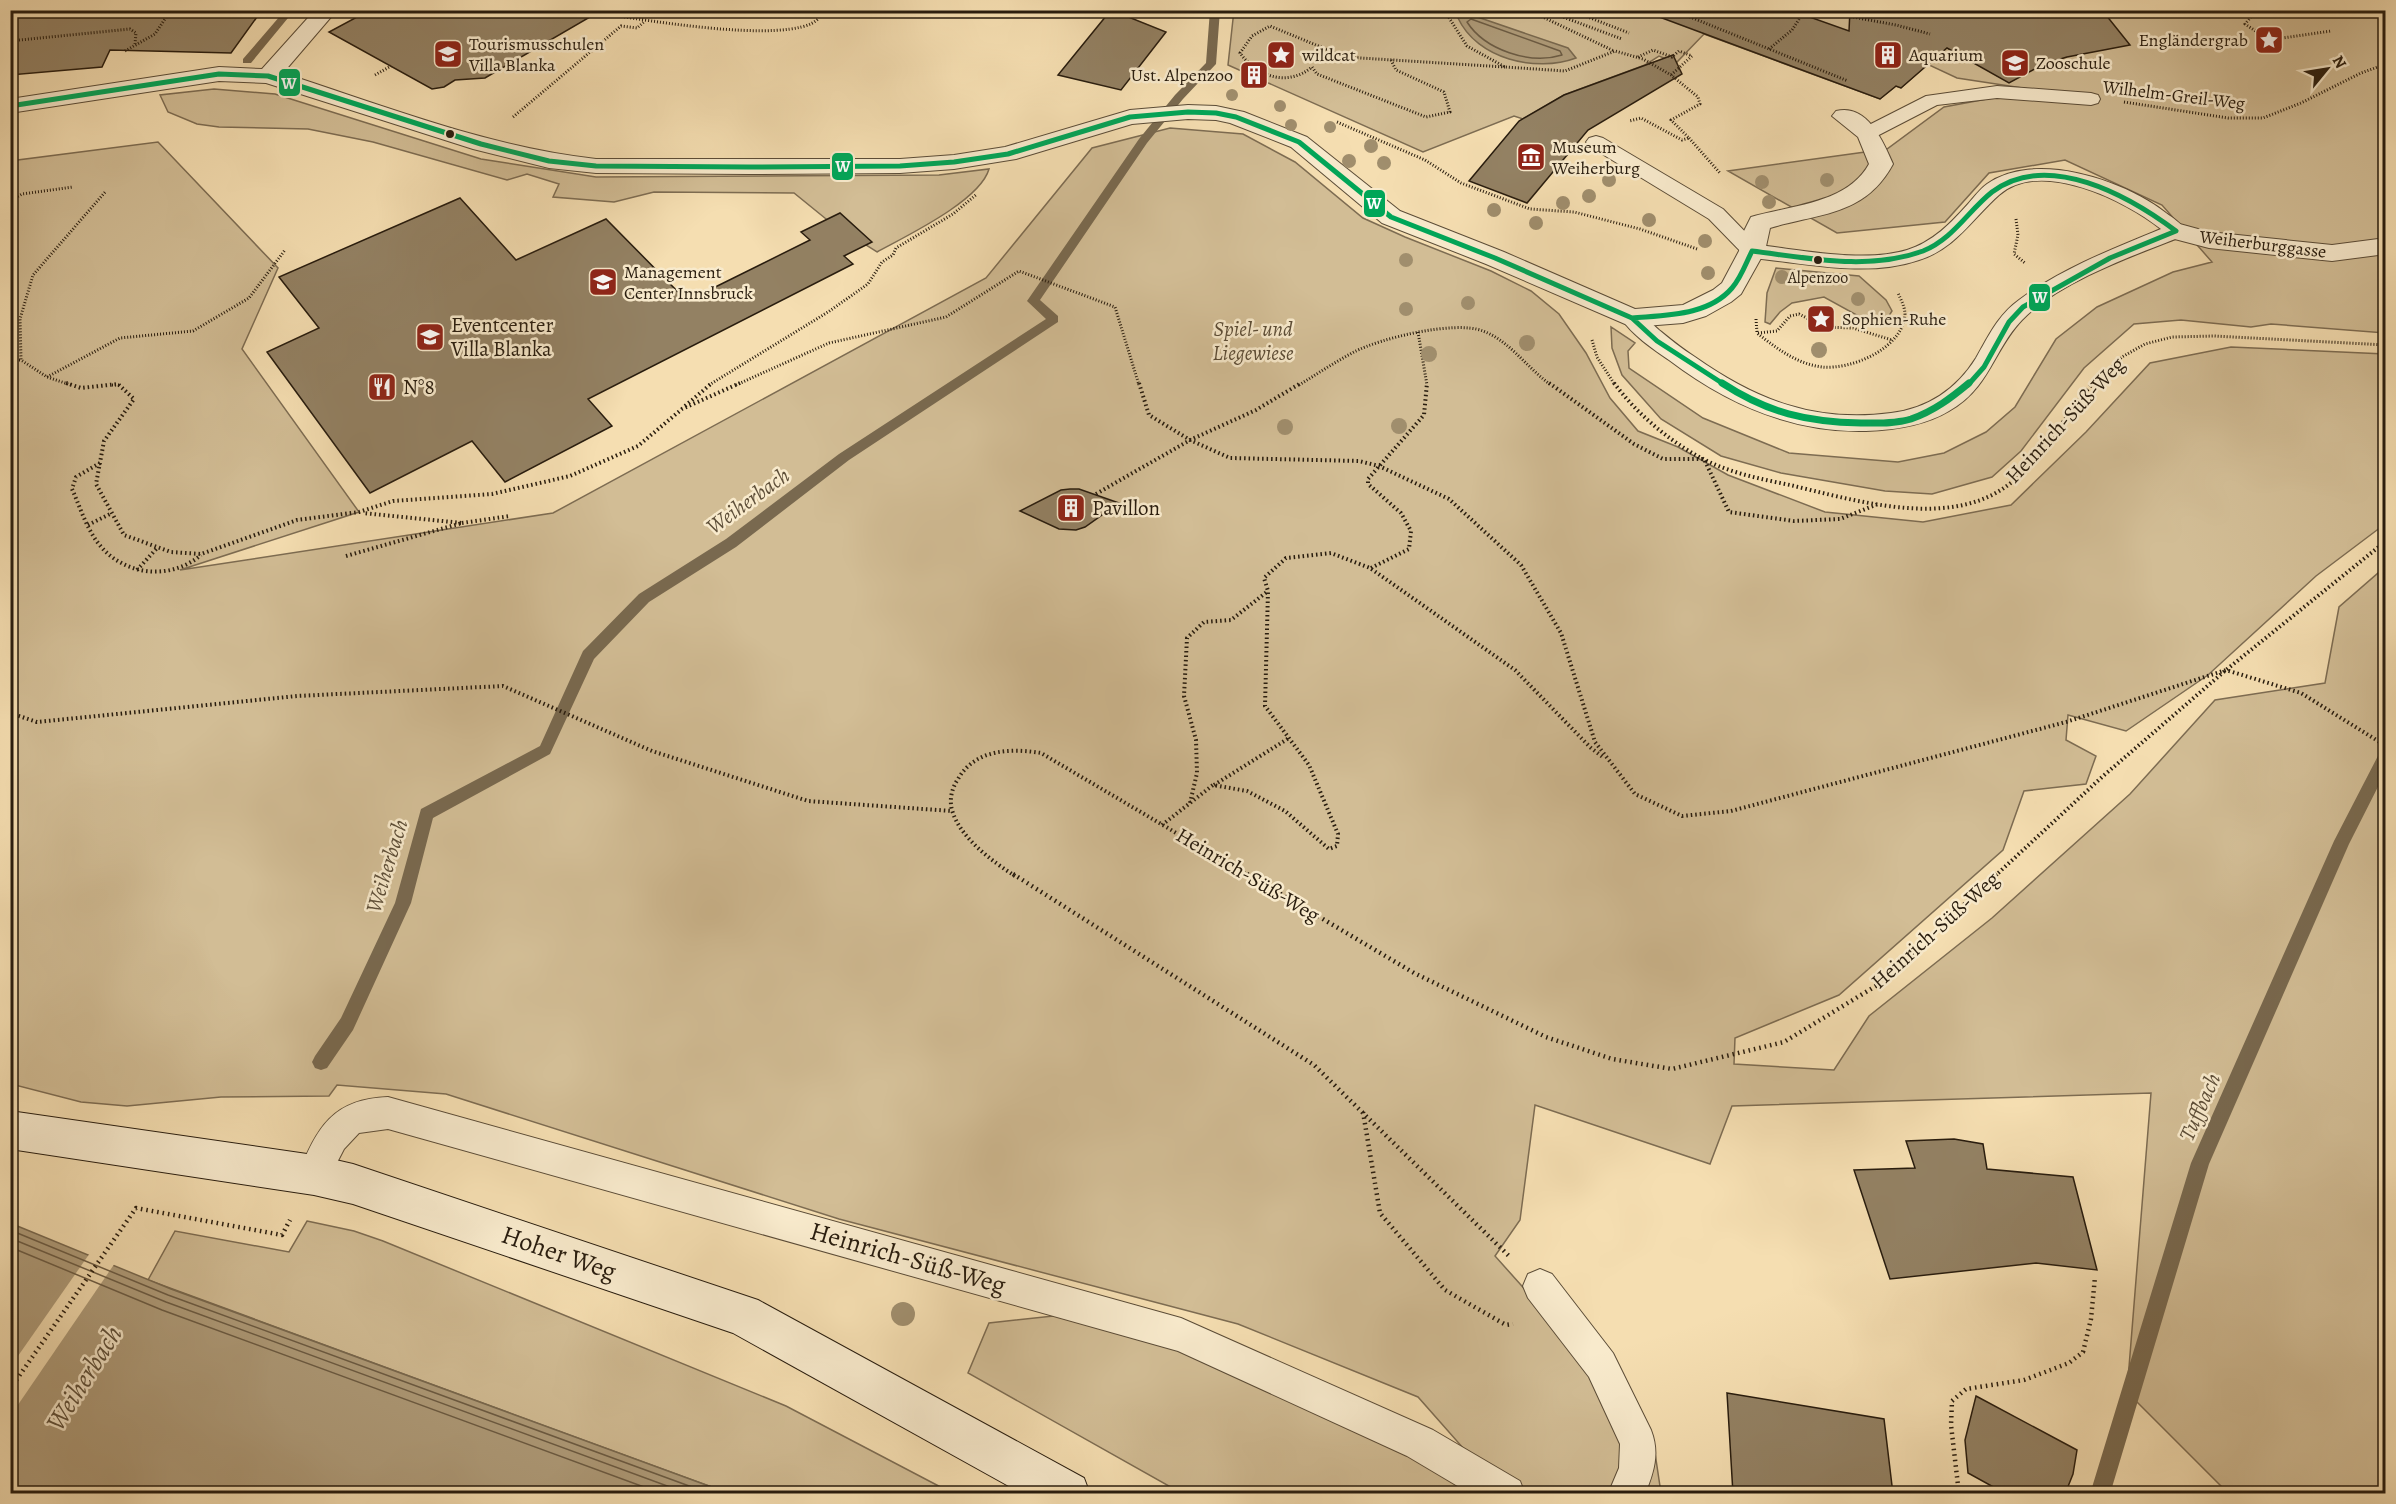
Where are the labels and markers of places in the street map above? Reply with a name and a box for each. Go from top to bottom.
place icon: Engländergrab [2253,24,2285,56]
place label: Engländergrab [2138,28,2248,52]
place label: Tourismusschulen Villa Blanka [468,32,604,77]
school or university icon: Tourismusschulen Villa Blanka [432,38,464,70]
place icon: wildcat [1265,39,1297,71]
building icon: Aquarium [1872,39,1904,71]
place label: wildcat [1301,43,1356,67]
place label: Aquarium [1908,43,1983,67]
school or university icon: Zooschule [1999,47,2031,79]
place label: Zooschule [2036,51,2110,75]
building icon: Ust. Alpenzoo [1238,59,1270,91]
place label: Ust. Alpenzoo [1131,63,1233,87]
unlabelled marker [444,128,456,140]
place label: Museum Weiherburg [1551,135,1640,180]
museum icon: Museum Weiherburg [1515,141,1547,173]
marker: Alpenzoo [1812,254,1824,266]
place label: Management Center Innsbruck [624,260,753,305]
school or university icon: Management Center Innsbruck [587,266,619,298]
place label: Alpenzoo [1787,267,1848,289]
place icon: Sophien-Ruhe [1805,303,1837,335]
place label: Sophien-Ruhe [1842,307,1946,331]
place label: Eventcenter Villa Blanka [450,311,554,363]
school or university icon: Eventcenter Villa Blanka [414,321,446,353]
restaurant icon: N°8 [366,371,398,403]
place label: N°8 [403,373,435,401]
building icon: Pavillon [1055,492,1087,524]
place label: Pavillon [1092,494,1160,522]

